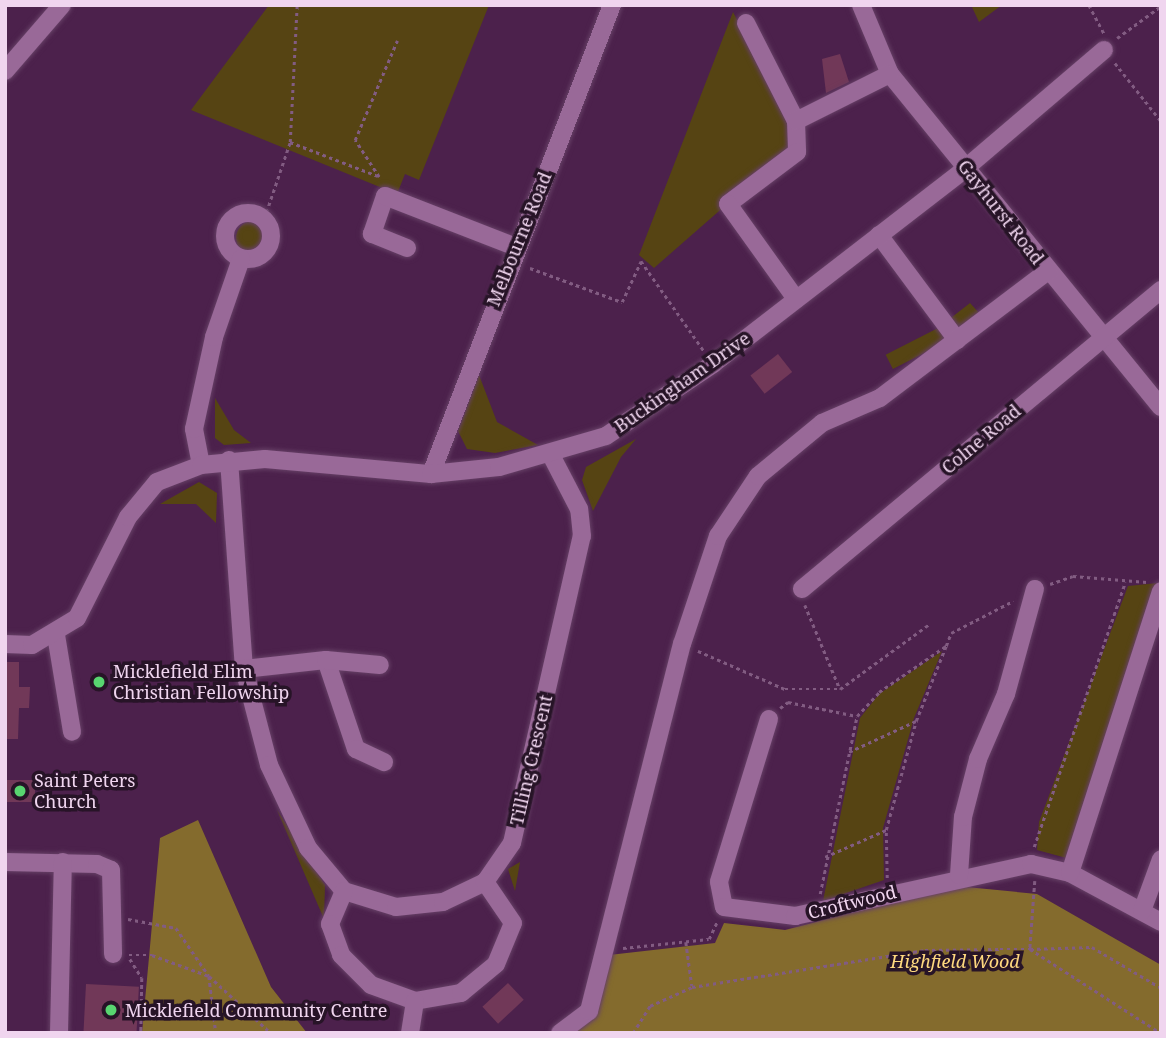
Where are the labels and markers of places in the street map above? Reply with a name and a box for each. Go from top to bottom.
place label: Micklefield Elim Christian Fellowship [113,661,289,704]
marker: Micklefield Elim Christian Fellowship [91,674,107,690]
place label: Saint Peters Church [34,770,135,812]
marker: Saint Peters Church [12,783,28,799]
place label: Micklefield Community Centre [125,999,387,1021]
marker: Micklefield Community Centre [103,1002,119,1018]

